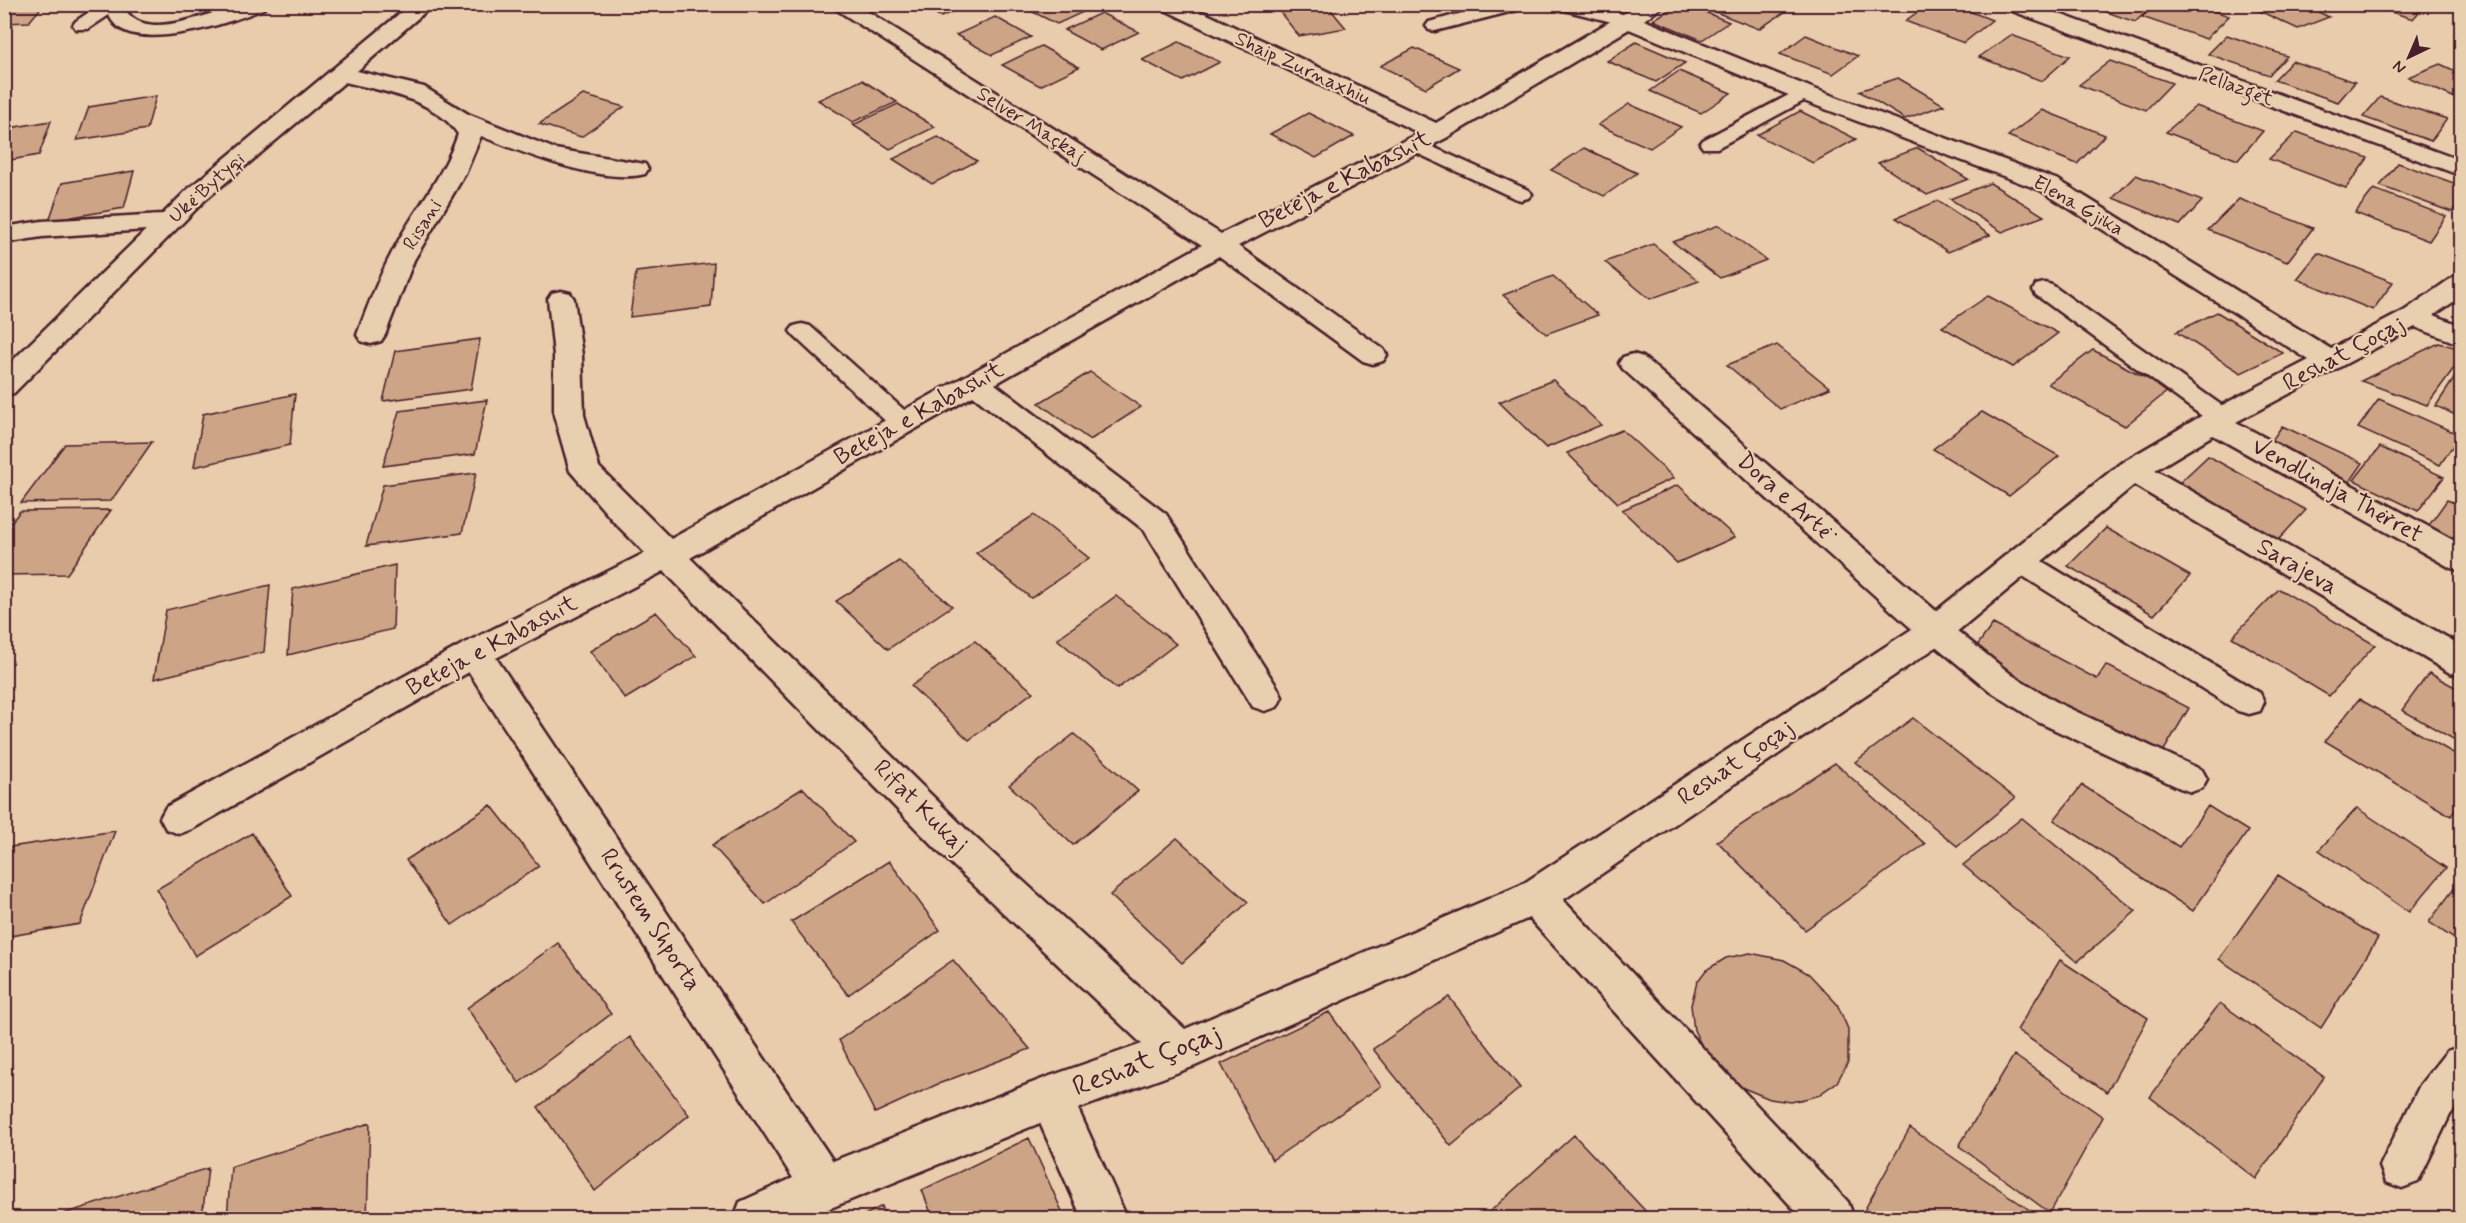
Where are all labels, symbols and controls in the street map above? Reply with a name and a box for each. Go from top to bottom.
street label: Shaip Zurnaxhiu [1230,26,1376,112]
north arrow [2379,27,2439,87]
text: N [2388,55,2411,78]
street label: Pellazgët [2194,61,2278,115]
street label: Selver Maçkaj [971,81,1091,169]
street label: Beteja e Kabashit [1254,123,1436,237]
street label: Ukë Bytyqi [163,146,251,230]
street label: Elena Gjika [2028,169,2128,243]
street label: Risani [397,194,449,256]
street label: Reshat Çoçaj [2278,309,2410,399]
street label: Beteja e Kabashit [829,355,1009,473]
street label: Vendlindja Thërret [2246,431,2428,551]
street label: Dora e Artë [1730,446,1844,551]
street label: Sarajeva [2251,532,2343,602]
street label: Beteja e Kabashit [401,588,583,704]
street label: Reshat Çoçaj [1672,713,1800,813]
street label: Rifat Kukaj [866,753,974,861]
street label: Rrustem Shporta [592,843,708,997]
street label: Reshat Çoçaj [1068,1016,1226,1106]

